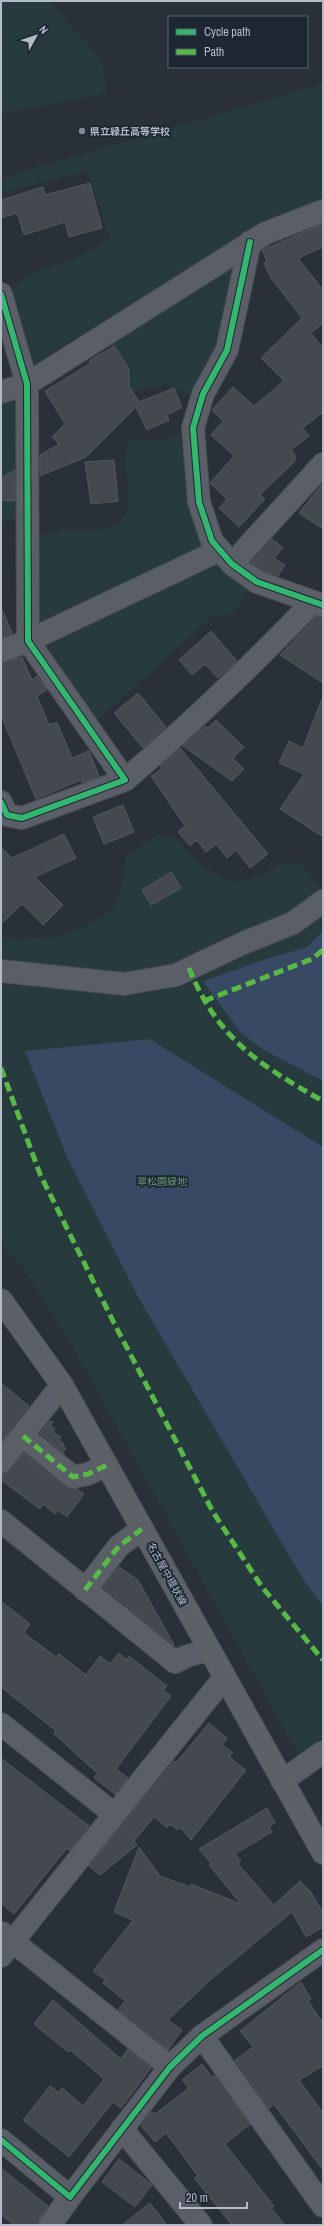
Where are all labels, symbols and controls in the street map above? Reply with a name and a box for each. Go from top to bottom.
north arrow [16,16,56,56]
legend [168,16,308,68]
text: N [36,23,51,37]
text: Cycle path [204,24,251,40]
text: Path [204,44,224,60]
place label: 県立緑丘高等学校 [90,125,170,138]
marker: 県立緑丘高等学校 [77,126,87,136]
park label: 翠松園緑地 [137,1175,188,1188]
street label: 名古屋中環状線 [144,1540,190,1608]
scale bar [180,2184,247,2210]
text: 20 m [186,2190,208,2206]

